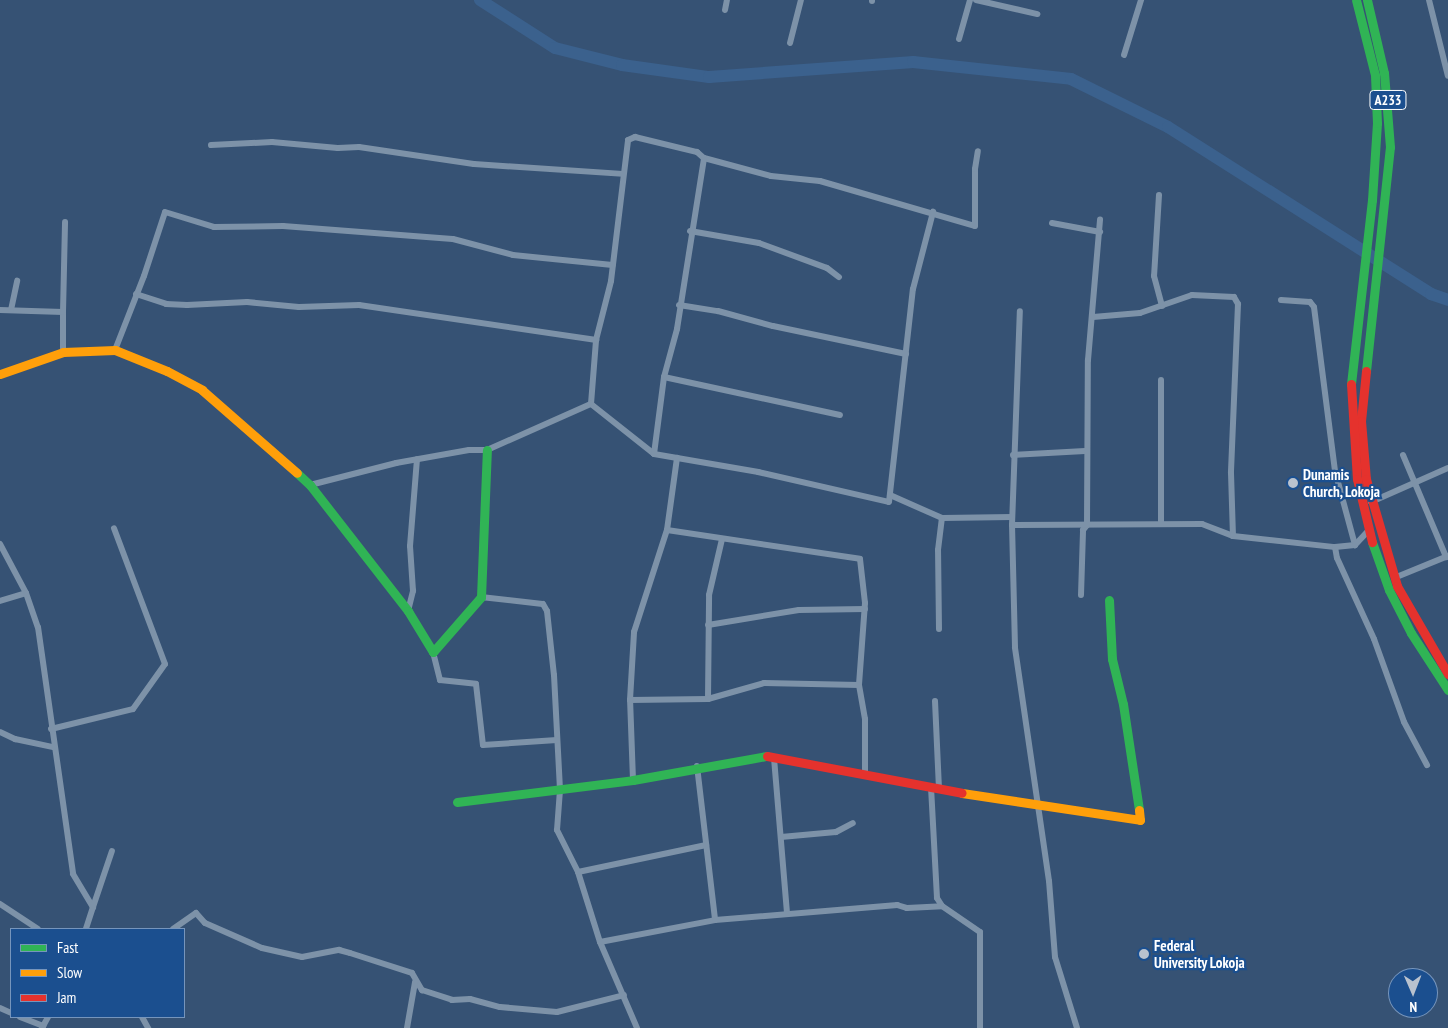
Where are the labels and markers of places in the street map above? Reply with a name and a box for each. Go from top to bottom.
place label: Dunamis Church, Lokoja [1303,465,1381,500]
marker: Dunamis Church, Lokoja [1287,477,1299,489]
place label: Federal University Lokoja [1154,936,1245,971]
marker: Federal University Lokoja [1138,948,1150,960]

